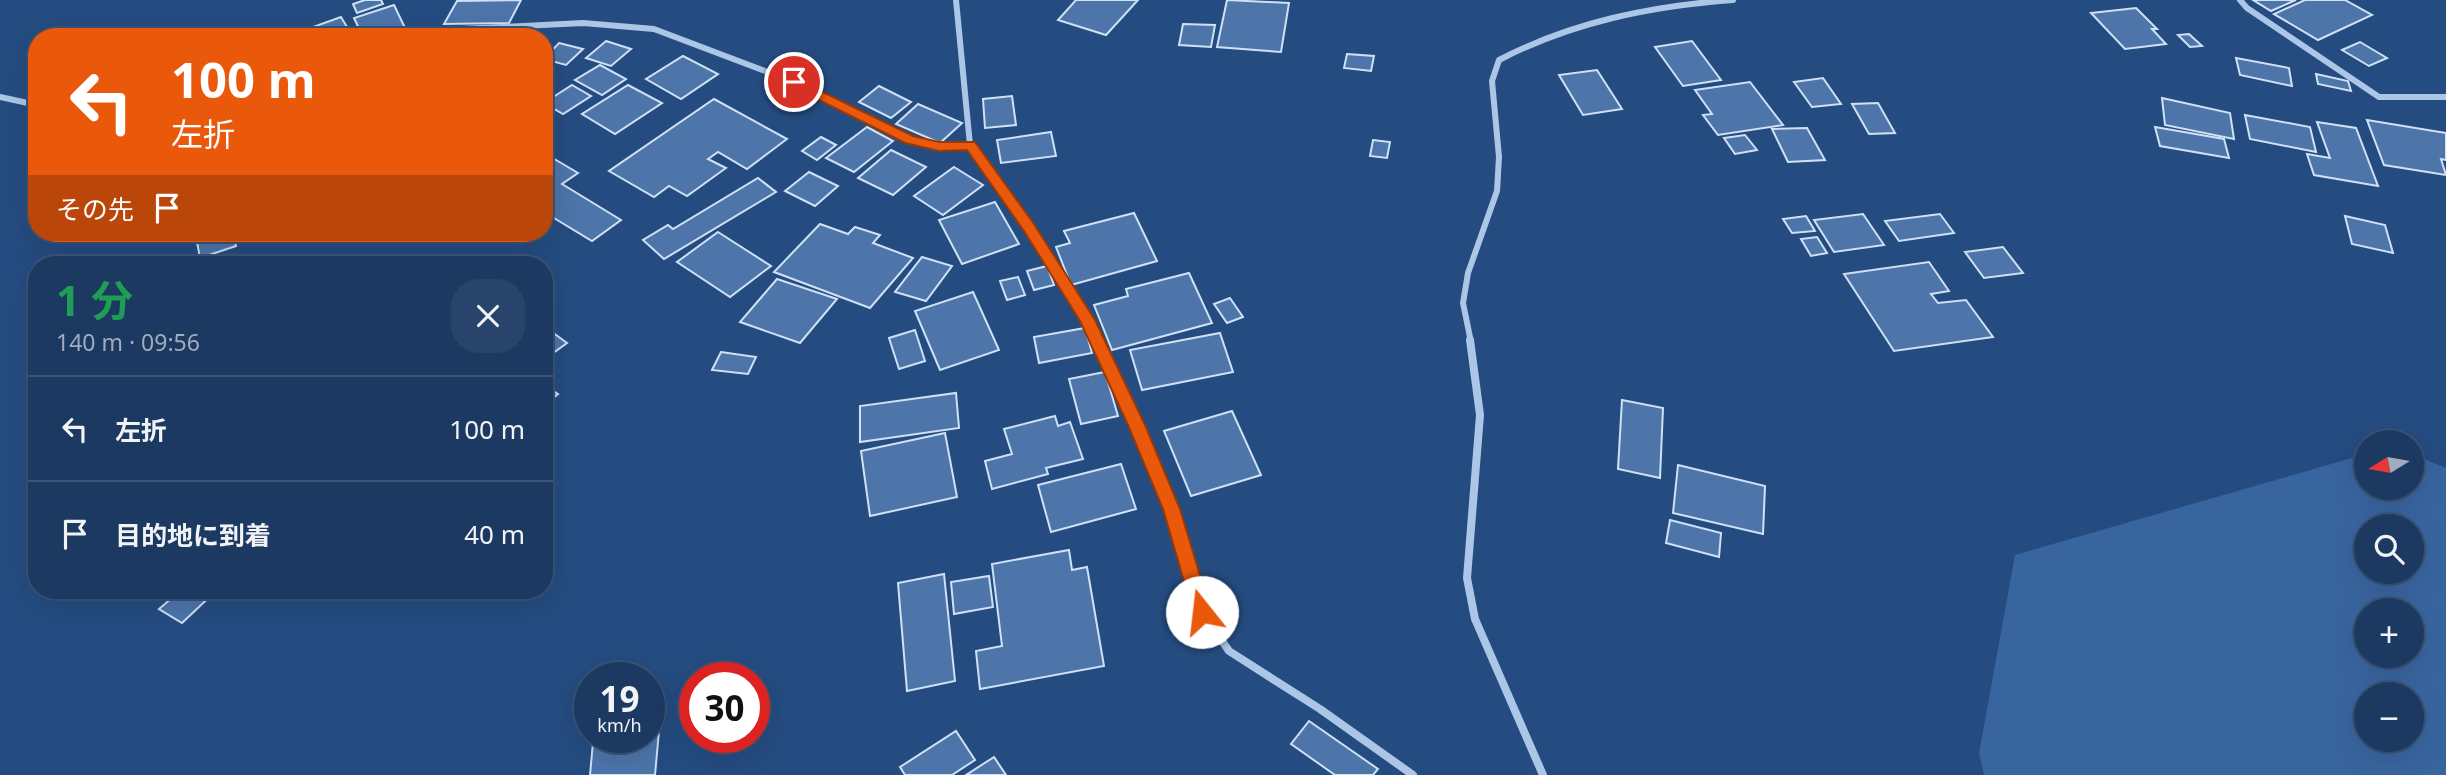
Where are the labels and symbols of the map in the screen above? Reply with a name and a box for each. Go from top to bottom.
pin [764,52,824,112]
north arrow [2354,430,2424,500]
position arrow [1165,575,1239,649]
speed limit sign: 30 [679,662,770,753]

